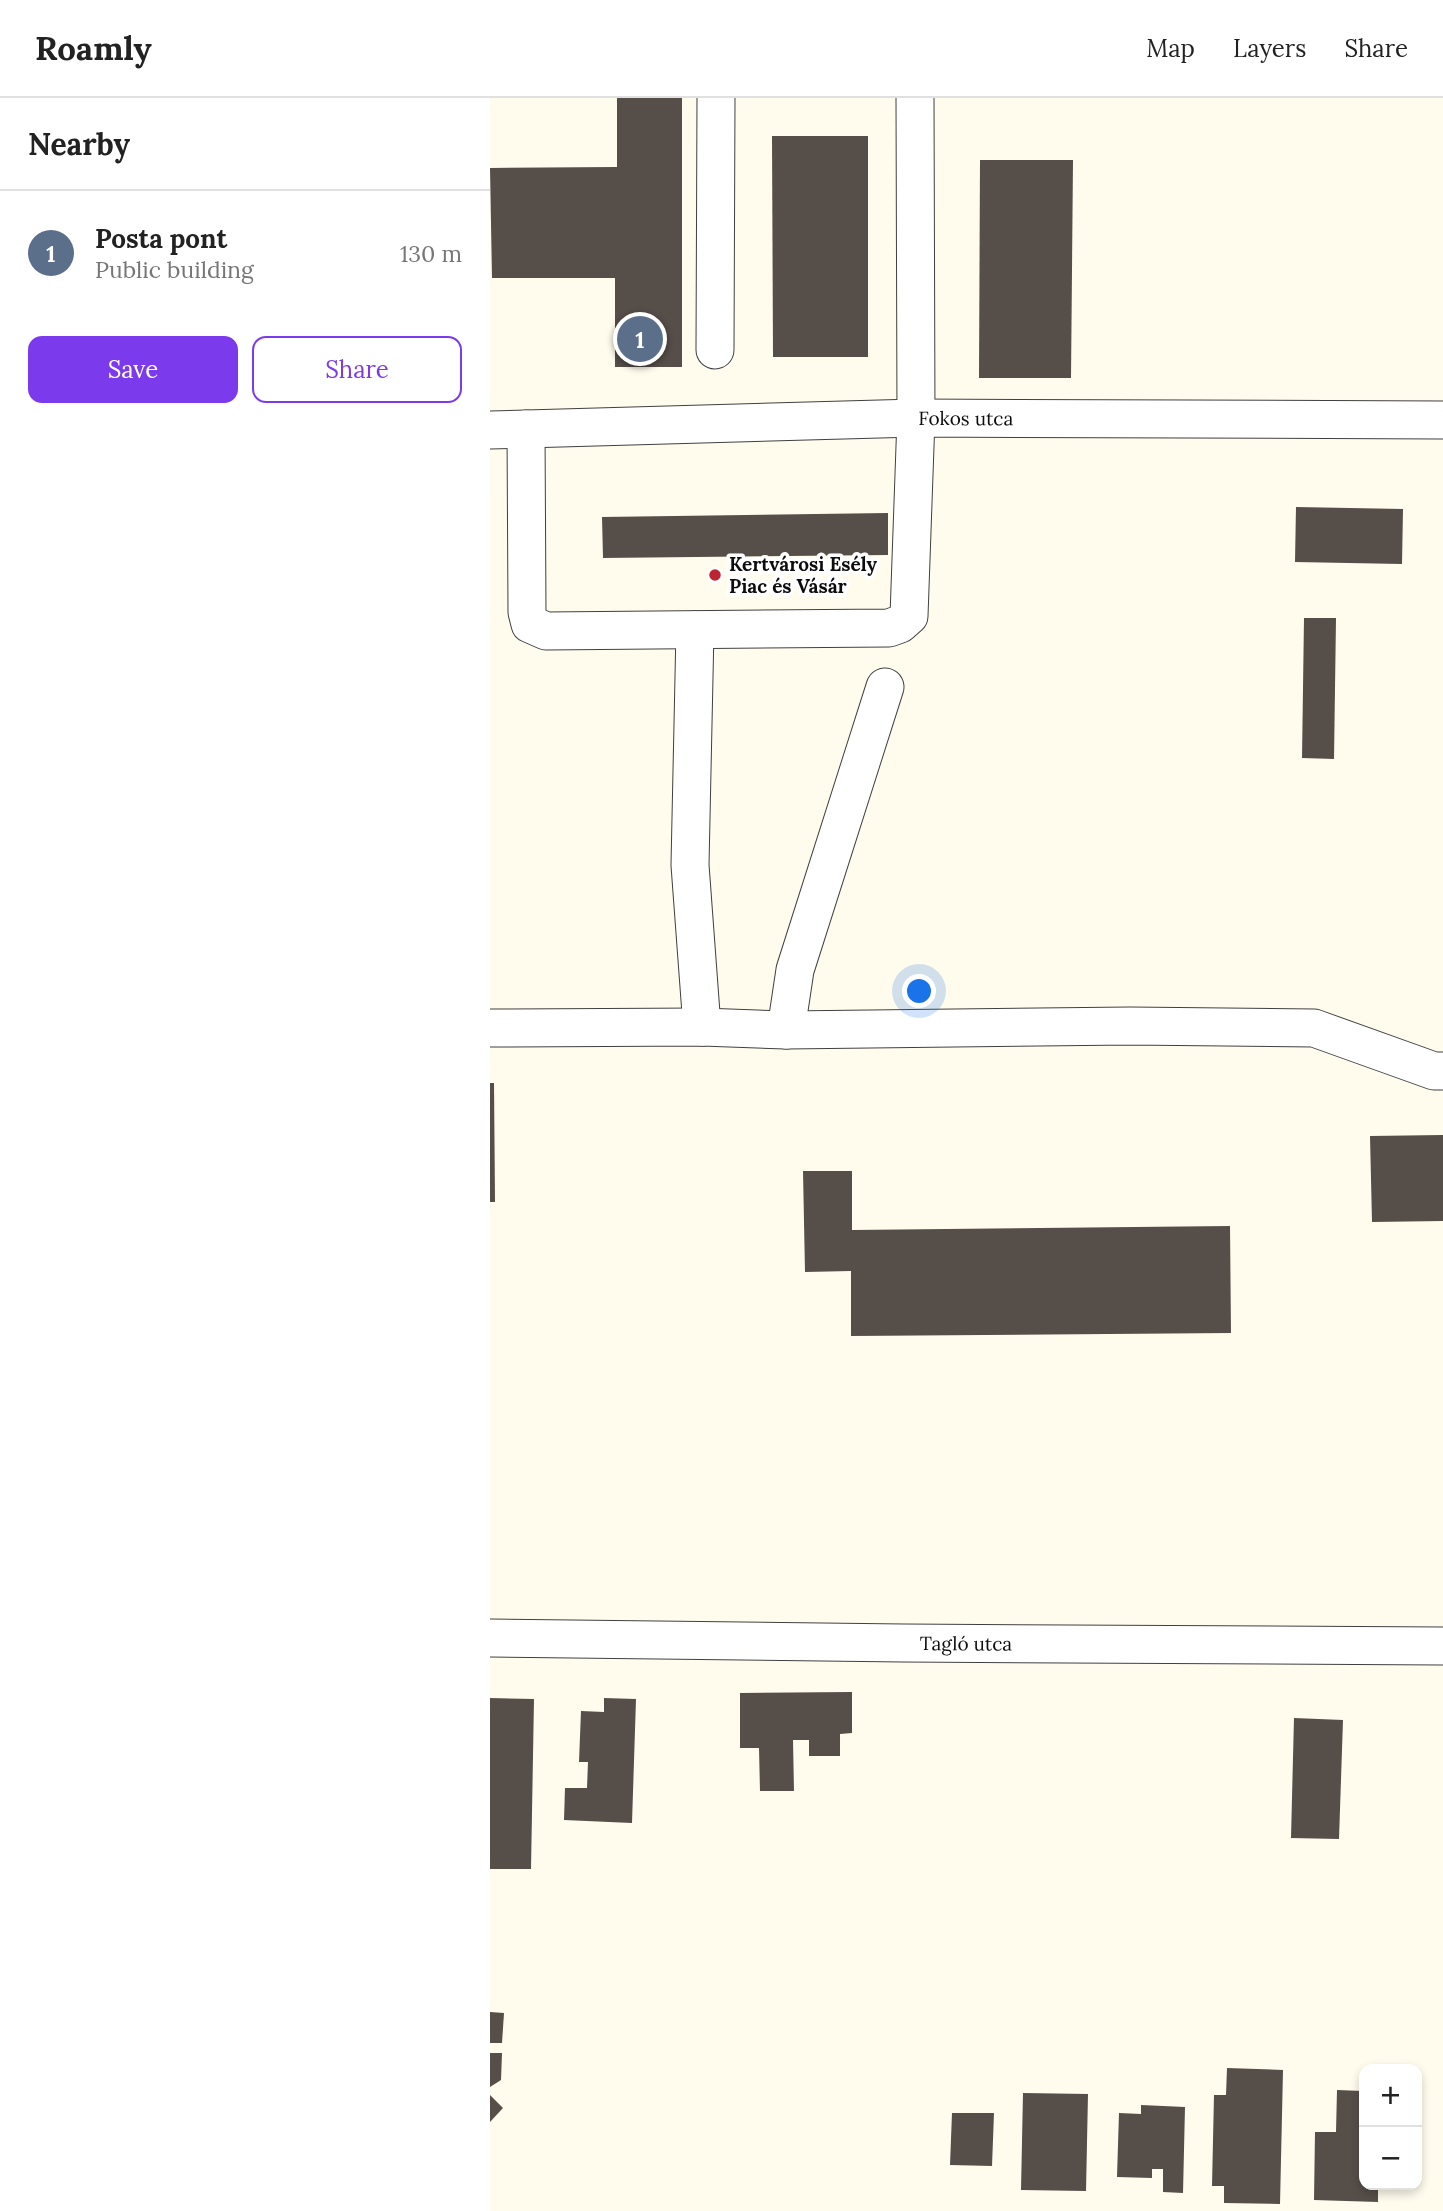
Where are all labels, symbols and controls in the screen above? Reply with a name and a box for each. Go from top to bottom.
text: Roamly [35,27,152,69]
text: Map [1146,33,1195,64]
text: Layers [1233,33,1306,64]
text: Share [1344,33,1408,64]
text: Nearby [28,125,130,163]
text: Posta pont [95,222,227,255]
text: 1 [46,239,56,268]
text: 130 m [400,239,462,268]
text: Public building [95,255,254,284]
pin: 1 [617,313,663,365]
button: Save [28,336,238,403]
button: Share [252,336,462,403]
street label: Fokos utca [918,406,1014,430]
place label: Kertvárosi Esély Piac és Vásár [729,552,877,598]
marker: Kertvárosi Esély Piac és Vásár [707,567,723,583]
your location [902,974,936,1008]
street label: Tagló utca [920,1631,1012,1656]
map controls [1359,2064,1422,2190]
button: + [1359,2064,1422,2127]
button: − [1359,2127,1422,2190]

